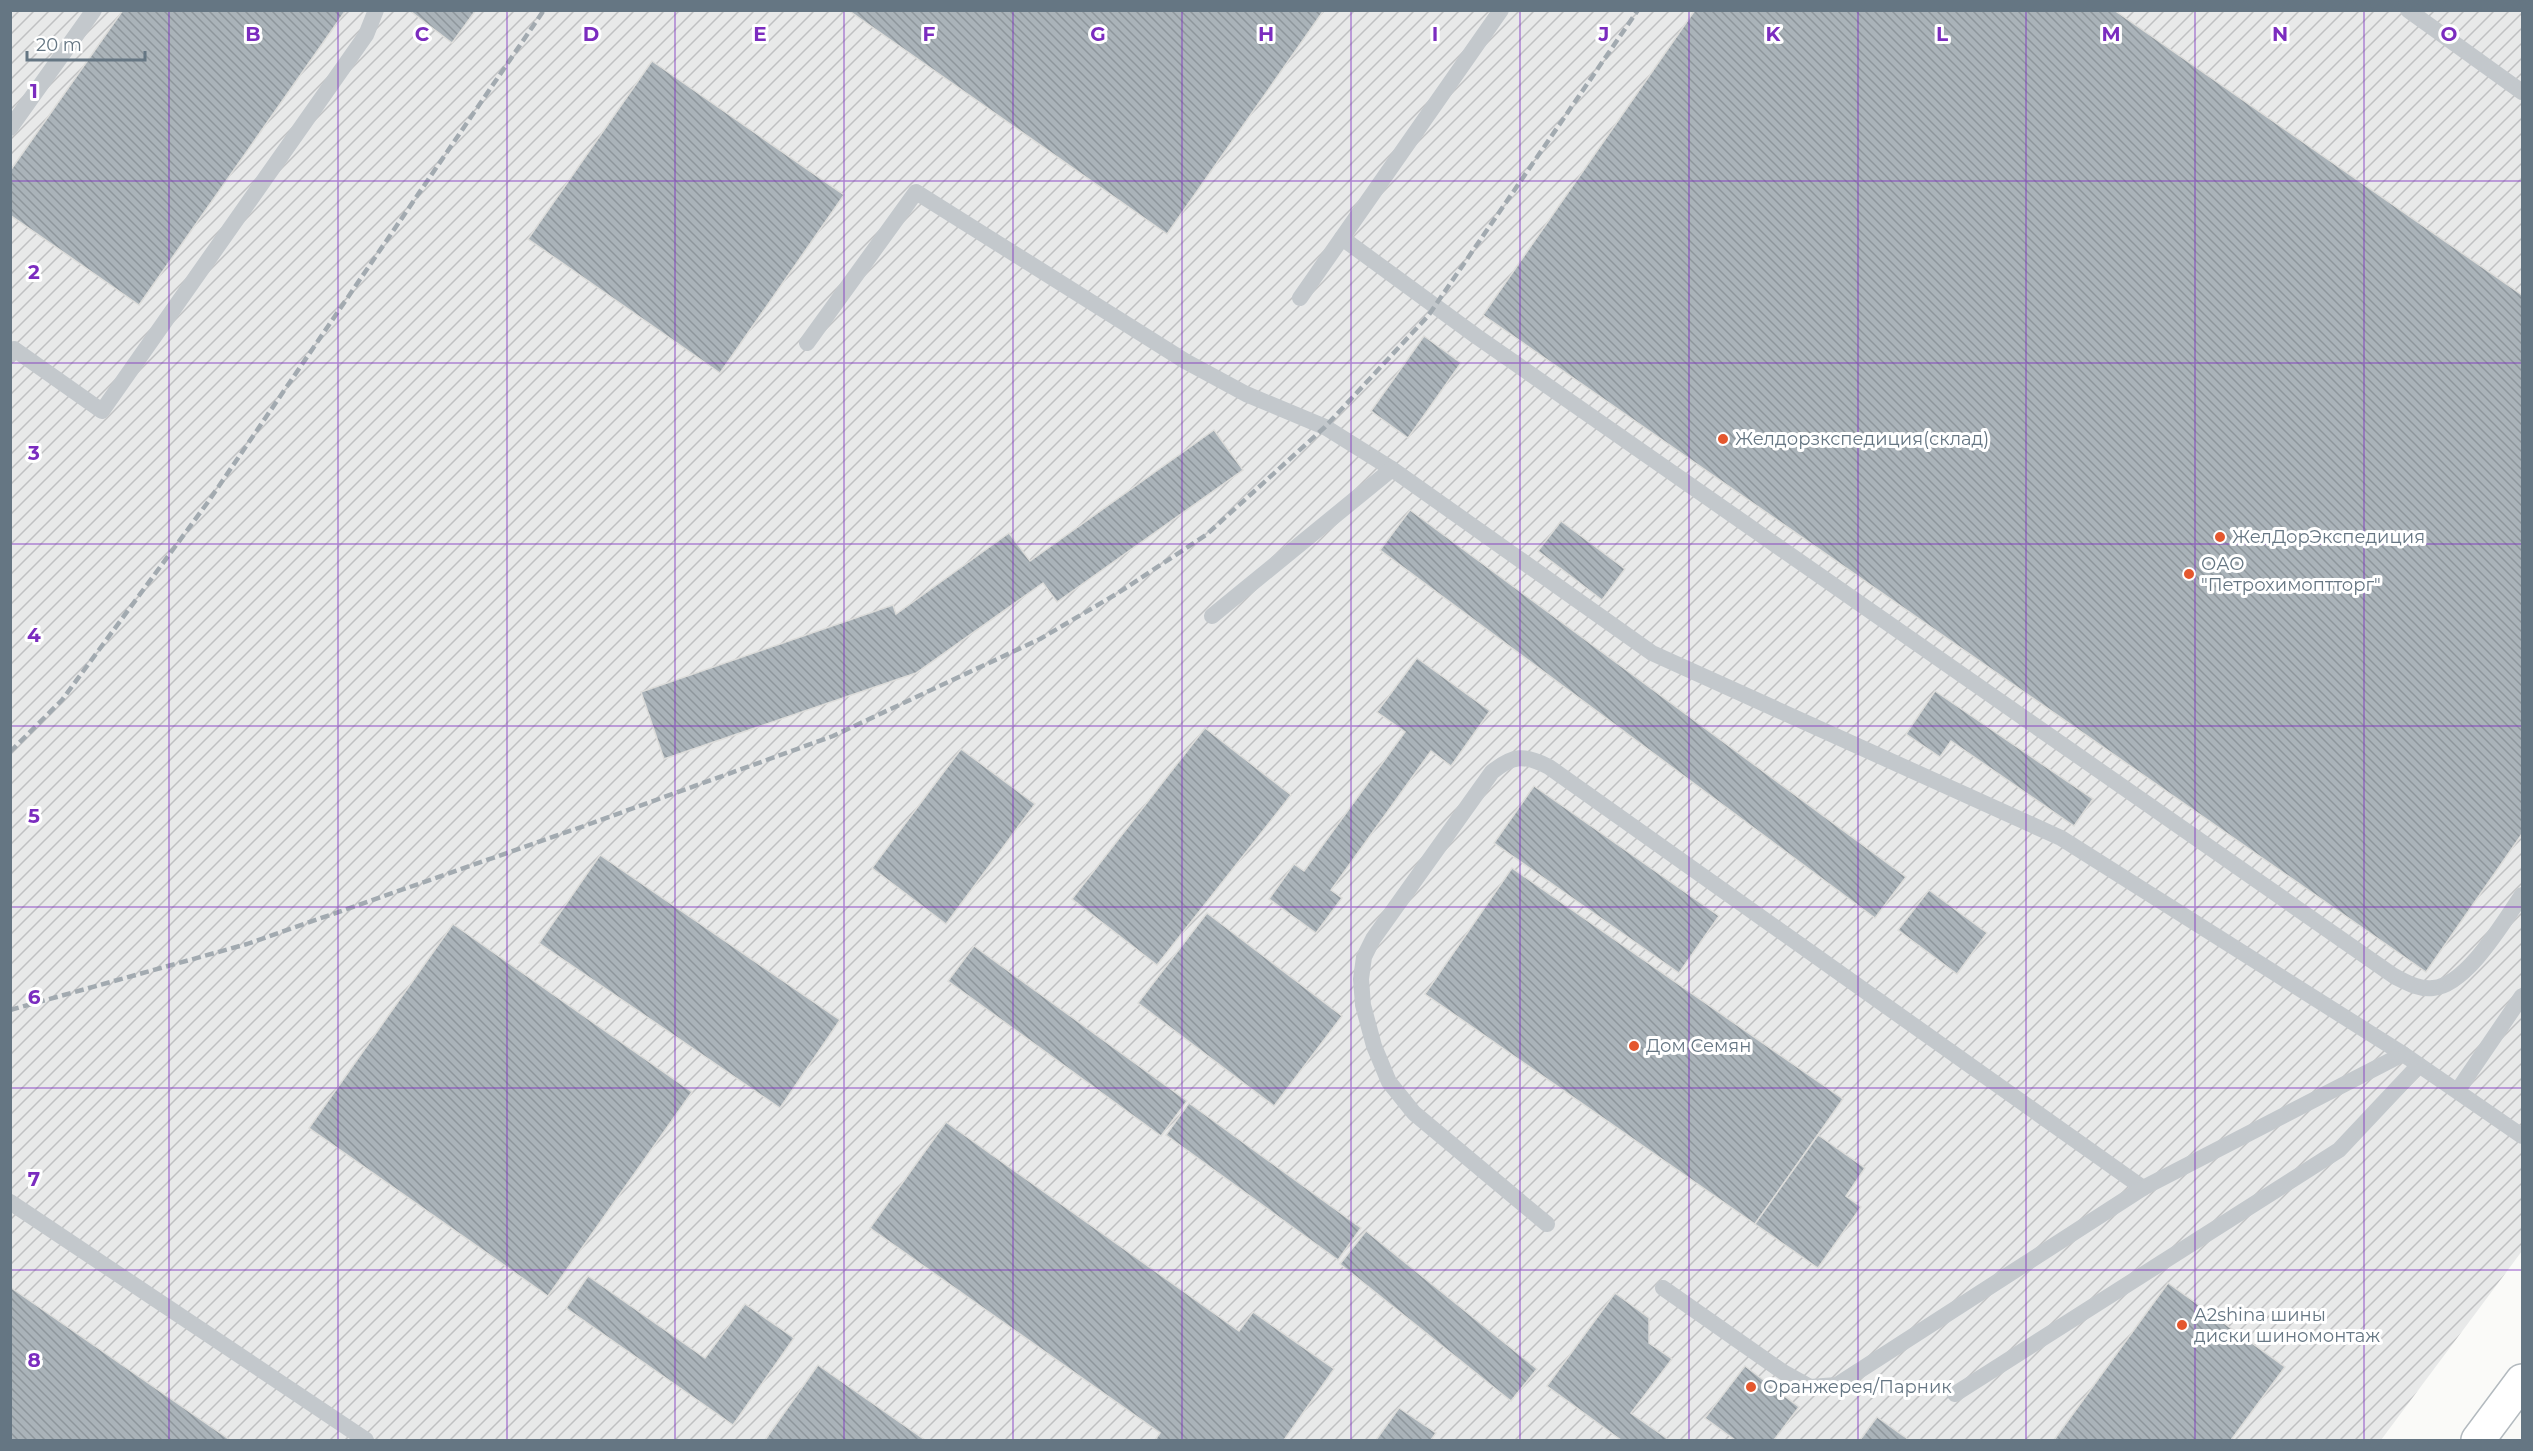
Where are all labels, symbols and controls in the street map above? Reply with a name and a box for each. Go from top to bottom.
text: B [245,22,261,46]
text: C [415,22,430,46]
text: D [583,22,599,46]
text: E [753,22,767,46]
text: F [923,22,936,46]
text: G [1090,22,1106,46]
text: H [1258,22,1274,46]
text: I [1432,22,1438,46]
text: J [1598,22,1609,46]
text: K [1766,22,1782,46]
text: L [1936,22,1948,46]
text: M [2101,22,2121,46]
text: N [2272,22,2288,46]
text: O [2441,22,2458,46]
scale bar [27,24,146,62]
text: 20 m [36,34,82,56]
text: 1 [30,79,38,103]
text: 2 [28,260,40,284]
place label: Желдорзкспедиция(склад) [1735,428,1989,450]
marker: Желдорзкспедиция(склад) [1716,432,1730,446]
text: 3 [27,441,40,465]
place label: ЖелДорЭкспедиция [2232,526,2425,548]
marker: ЖелДорЭкспедиция [2213,530,2227,544]
place label: ОАО "Петрохимоптторг" [2201,553,2381,596]
marker: ОАО "Петрохимоптторг" [2182,567,2196,581]
text: 4 [27,623,41,647]
text: 5 [28,804,40,828]
text: 6 [28,985,41,1009]
place label: Дом Семян [1646,1035,1751,1057]
marker: Дом Семян [1627,1039,1641,1053]
text: 7 [28,1167,40,1191]
place label: A2shina шины диски шиномонтаж [2194,1304,2380,1347]
marker: A2shina шины диски шиномонтаж [2175,1318,2189,1332]
text: 8 [27,1348,41,1372]
place label: Оранжерея/Парник [1763,1376,1952,1398]
marker: Оранжерея/Парник [1744,1380,1758,1394]

